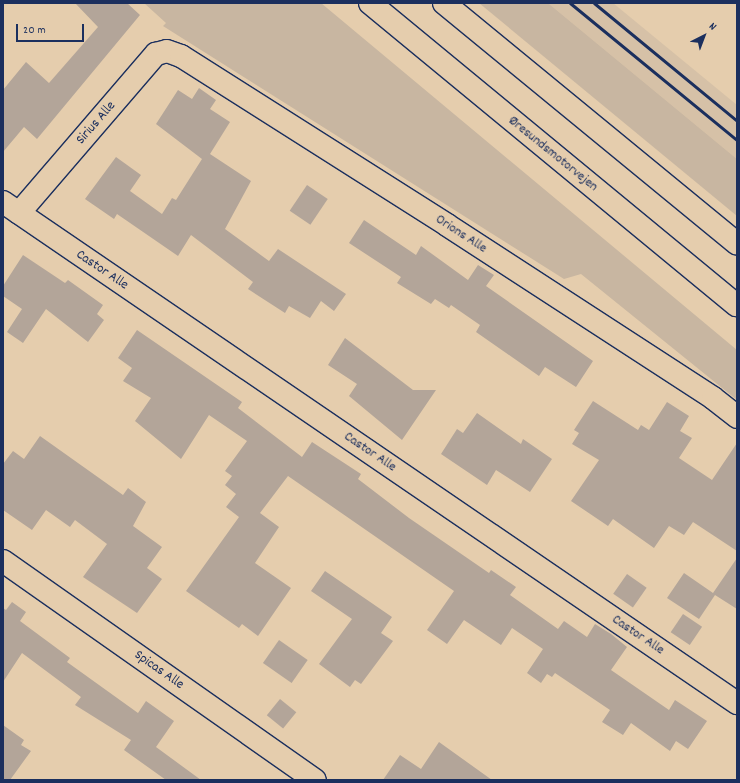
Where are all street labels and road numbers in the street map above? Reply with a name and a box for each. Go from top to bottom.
street label: Sirius Alle [73,98,119,148]
street label: Øresundsmotorvejen [505,113,601,195]
street label: Orions Alle [432,211,490,257]
street label: Castor Alle [73,246,131,294]
street label: Castor Alle [341,428,399,476]
street label: Castor Alle [609,611,667,659]
street label: Spicas Alle [131,647,187,693]

